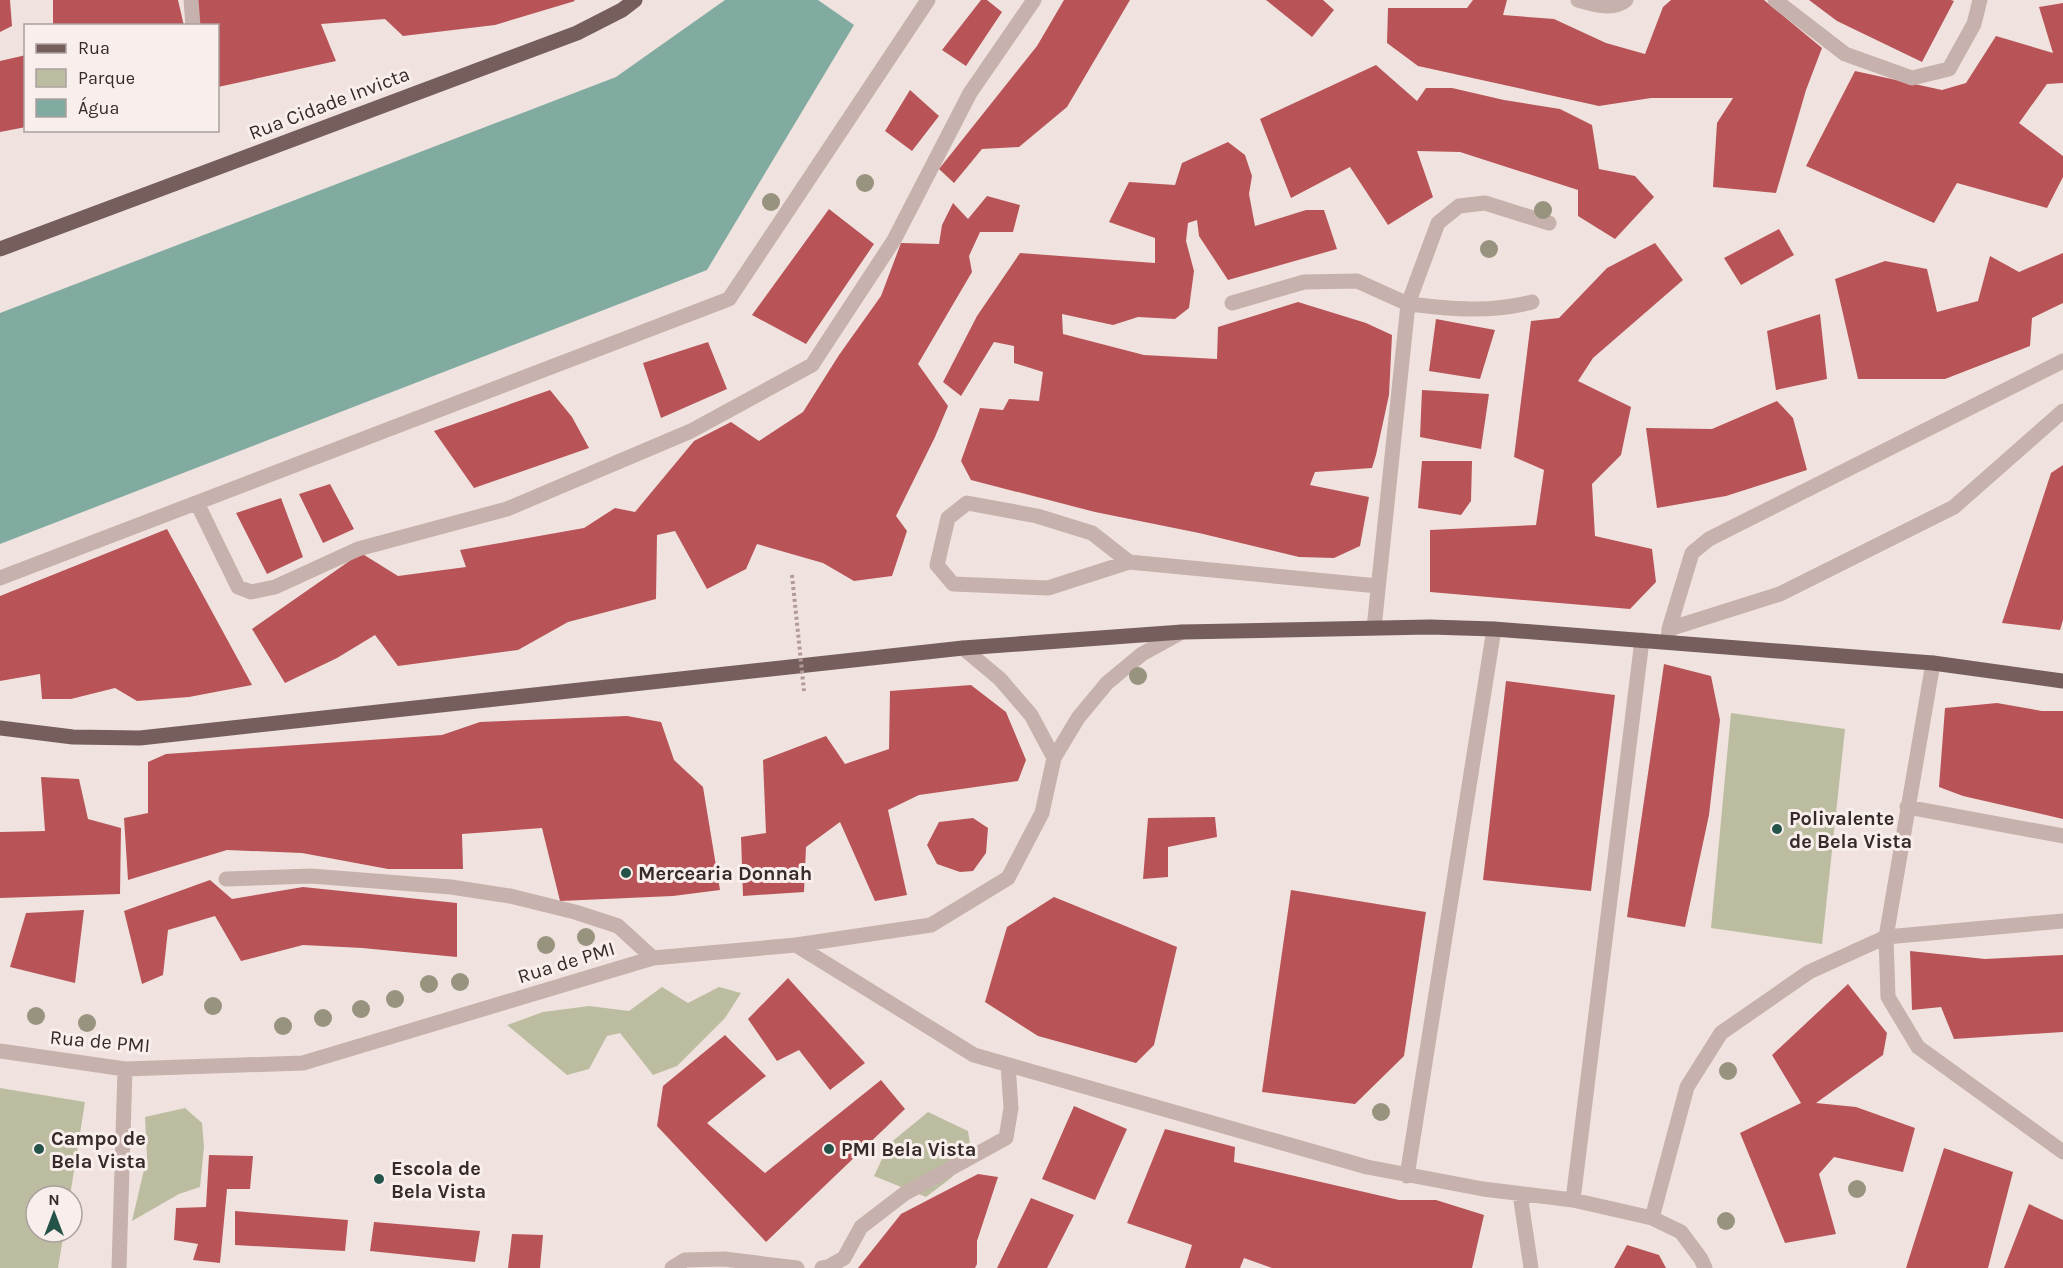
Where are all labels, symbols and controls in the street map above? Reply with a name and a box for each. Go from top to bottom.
legend [24,24,219,132]
text: Rua [78,37,110,59]
street label: Rua Cidade Invicta [245,62,413,145]
text: Parque [78,67,135,89]
text: Água [78,96,119,119]
place label: Polivalente de Bela Vista [1789,807,1912,853]
marker: Polivalente de Bela Vista [1770,822,1784,836]
place label: Mercearia Donnah [638,862,812,885]
marker: Mercearia Donnah [619,866,633,880]
street label: Rua de PMI [515,937,618,988]
street label: Rua de PMI [49,1026,151,1057]
place label: Campo de Bela Vista [51,1127,146,1173]
place label: PMI Bela Vista [841,1138,976,1161]
marker: Campo de Bela Vista [32,1142,46,1156]
marker: PMI Bela Vista [822,1142,836,1156]
place label: Escola de Bela Vista [391,1157,486,1203]
marker: Escola de Bela Vista [372,1172,386,1186]
north arrow [24,1184,84,1244]
text: N [48,1190,60,1209]

